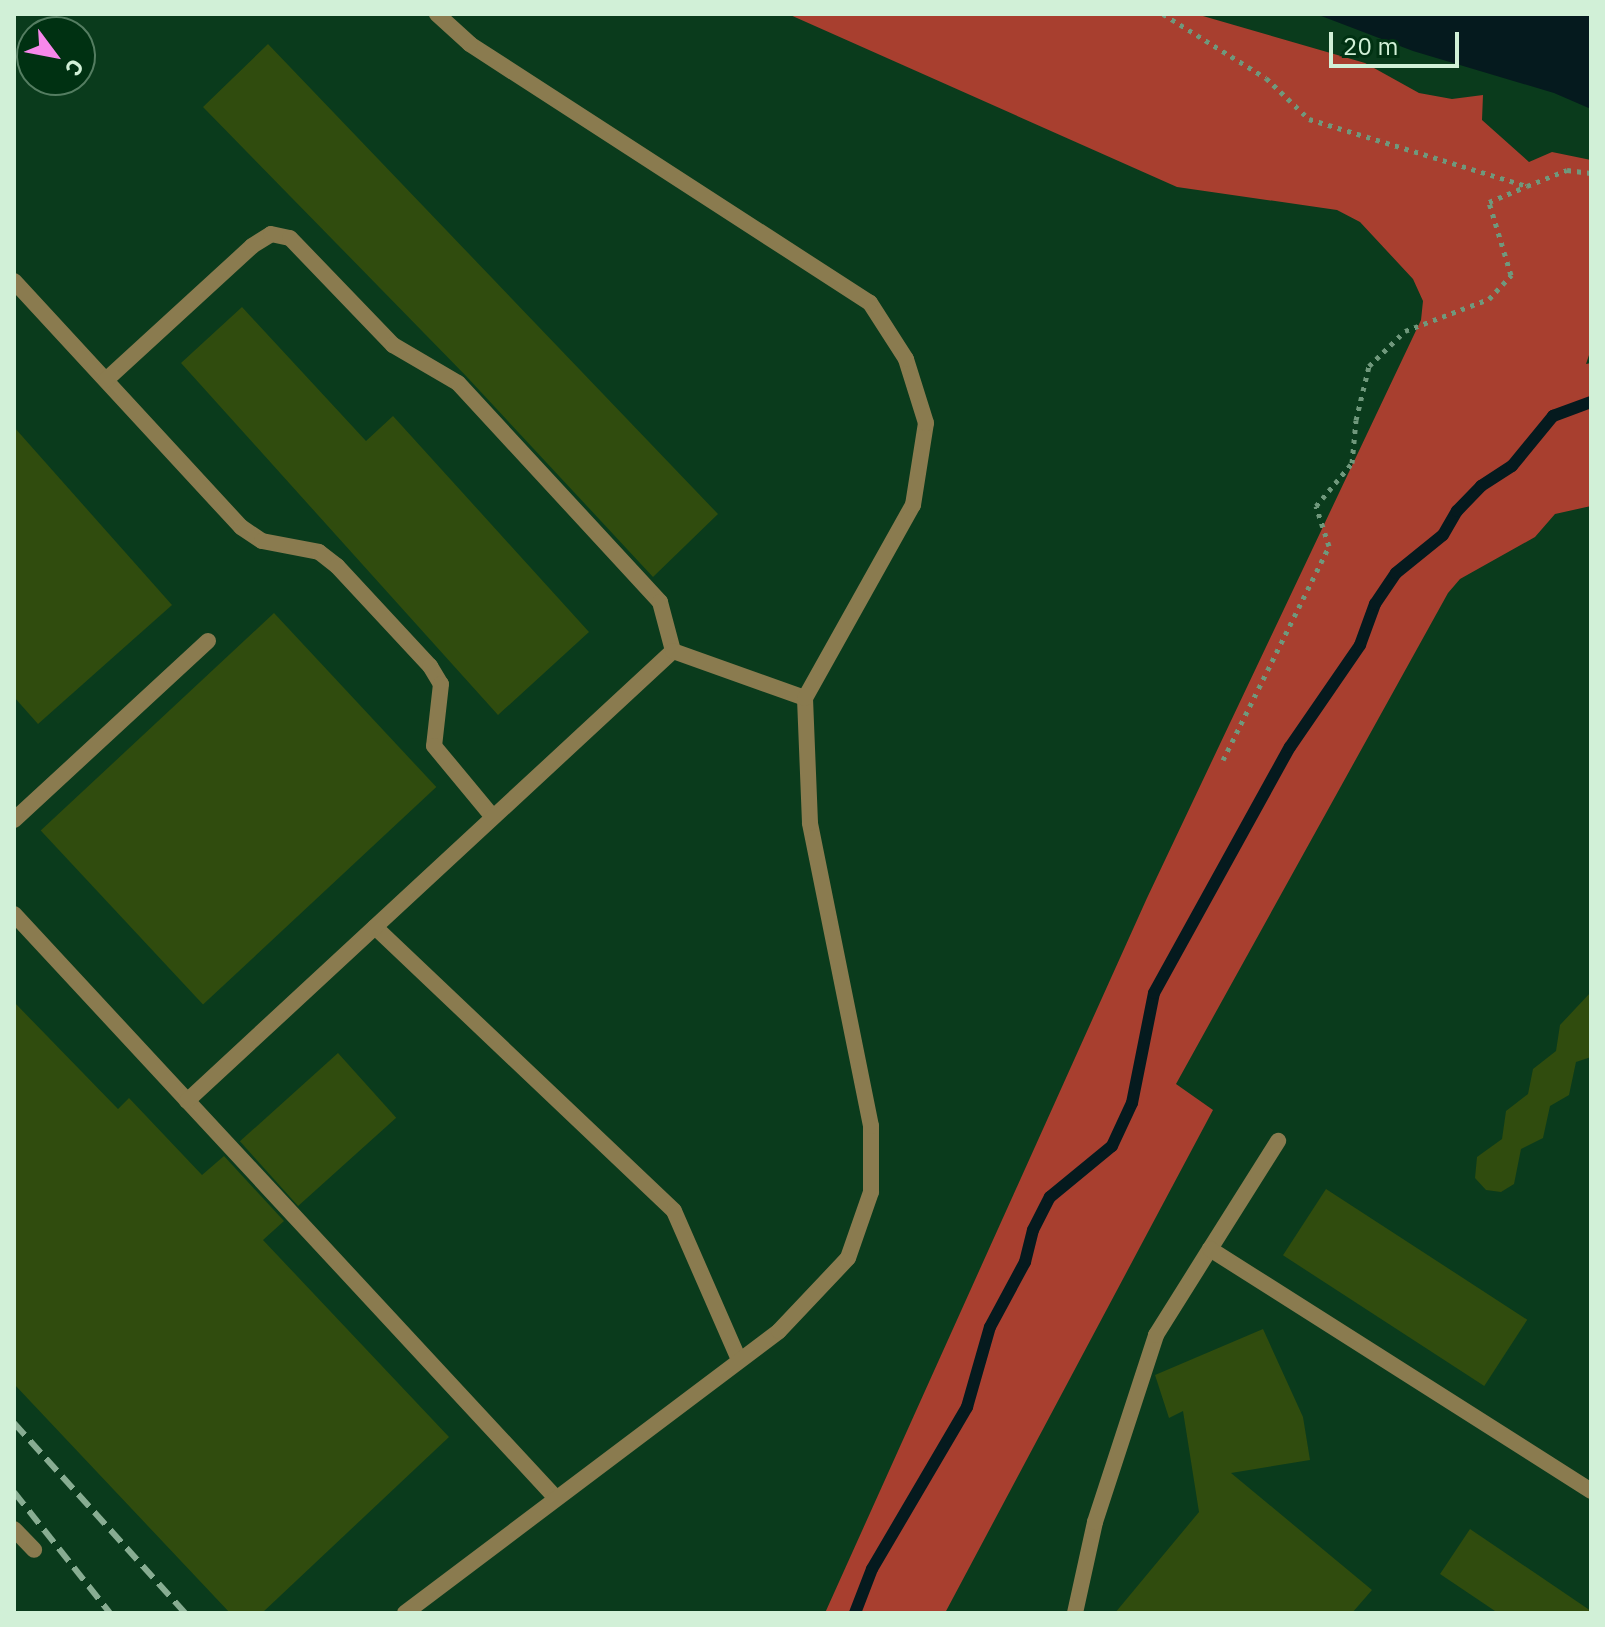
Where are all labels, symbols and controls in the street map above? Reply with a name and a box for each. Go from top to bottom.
north arrow [16,16,96,96]
scale bar [1333,16,1463,66]
text: 20 m [1343,30,1398,62]
text: С [59,54,91,82]

